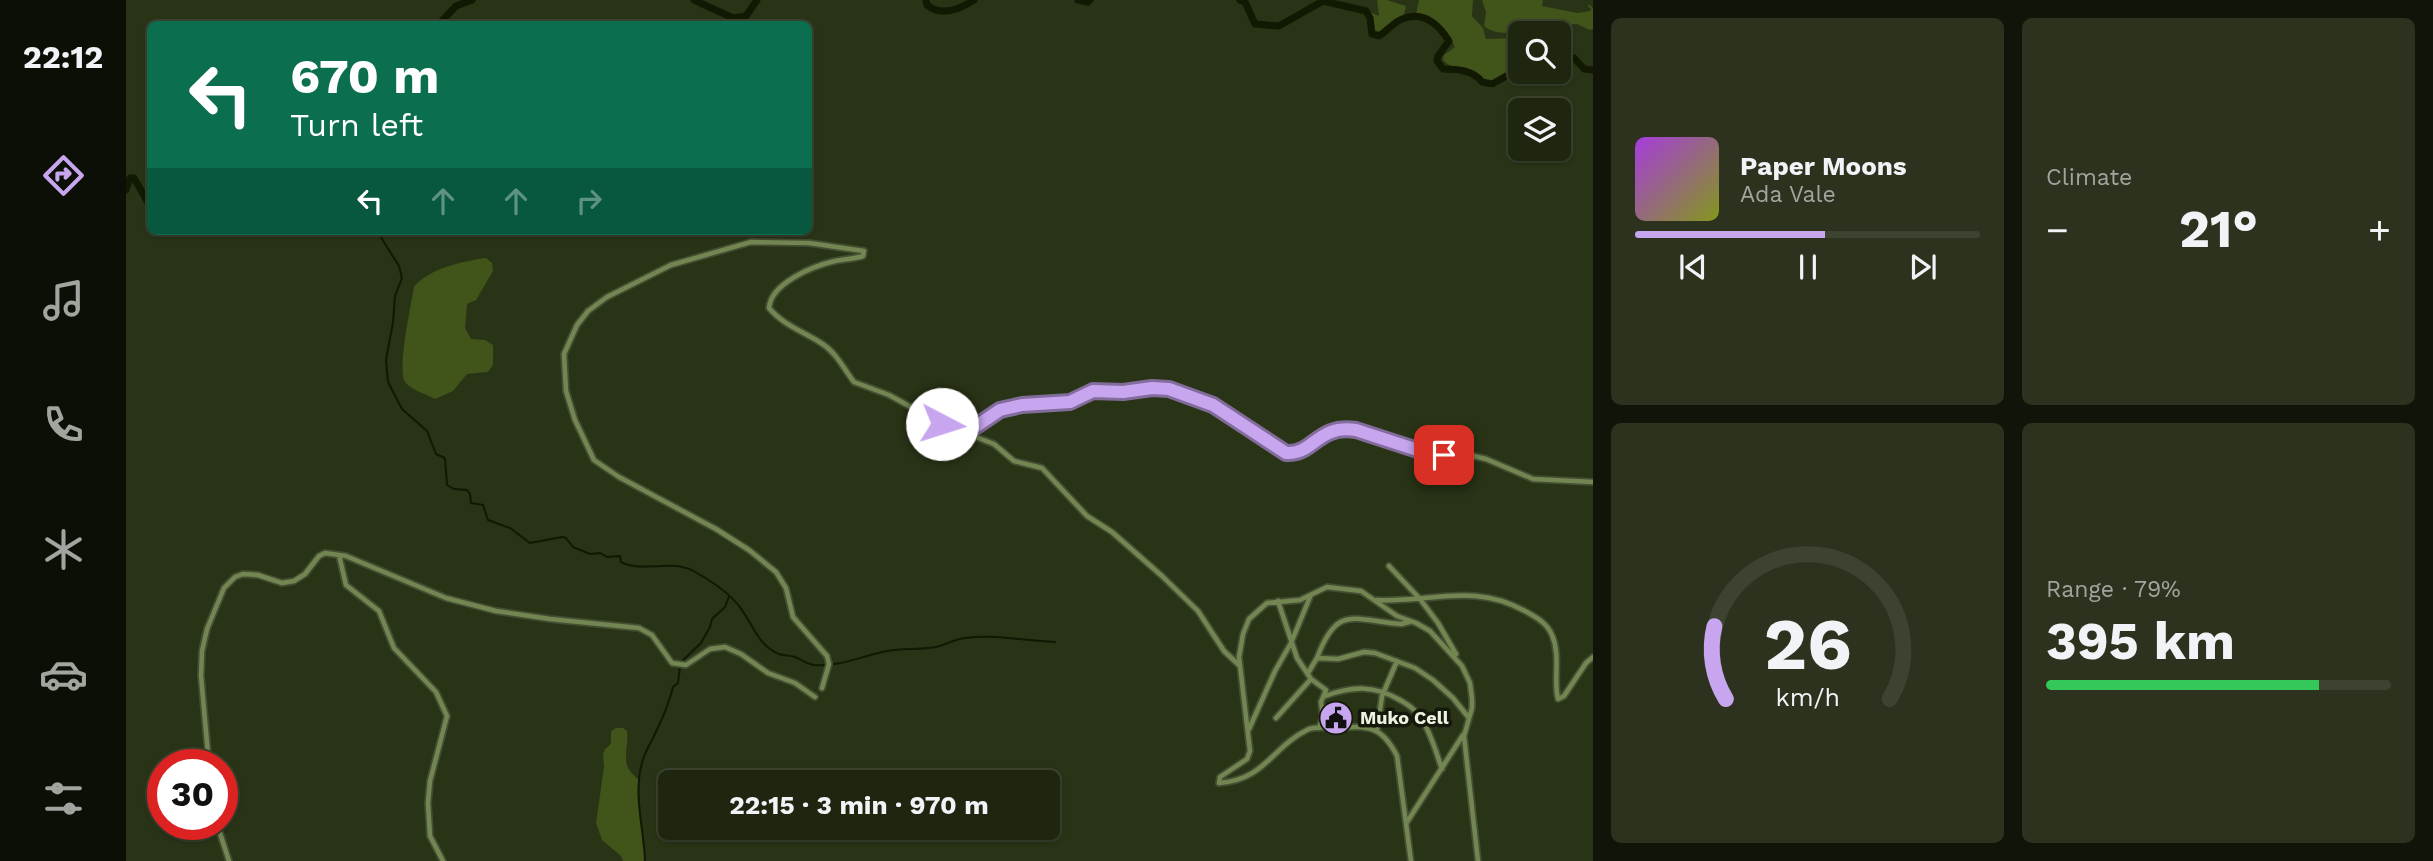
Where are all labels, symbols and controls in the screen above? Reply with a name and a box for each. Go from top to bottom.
map controls [1508,21,1571,161]
button: search [1508,21,1571,84]
text: 22:12 [23,38,103,76]
text: 670 m [290,47,439,105]
icon: left [175,49,266,140]
button: layers [1508,98,1571,161]
text: Turn left [290,106,423,144]
icon: directions [39,151,88,200]
text: Paper Moons [1740,151,1907,181]
text: Climate [2046,164,2132,191]
text: Ada Vale [1740,181,1836,208]
icon: left [351,182,389,220]
icon: ahead [424,182,462,220]
icon: ahead [497,182,535,220]
icon: right [570,182,608,220]
text: 21° [2179,199,2258,260]
text: − [2046,208,2069,252]
text: + [2368,208,2391,252]
icon: previous [1674,248,1712,286]
icon: pause [1789,248,1827,286]
icon: next [1904,248,1942,286]
icon: music [39,276,88,325]
position arrow [905,387,979,461]
icon: phone [39,400,88,449]
pin [1414,425,1474,485]
icon: arrive [1425,436,1463,474]
icon: climate [39,525,88,574]
text: Range · 79% [2046,576,2181,603]
text: 26 [1763,601,1852,687]
text: 395 km [2046,611,2235,672]
icon: car [39,650,88,699]
text: km/h [1775,683,1840,712]
public building icon: Muko Cell [1317,699,1355,737]
place label: Muko Cell [1360,707,1449,728]
speed limit sign: 30 [147,749,238,840]
icon: filters [39,774,88,823]
text: 22:15 · 3 min · 970 m [729,790,989,820]

